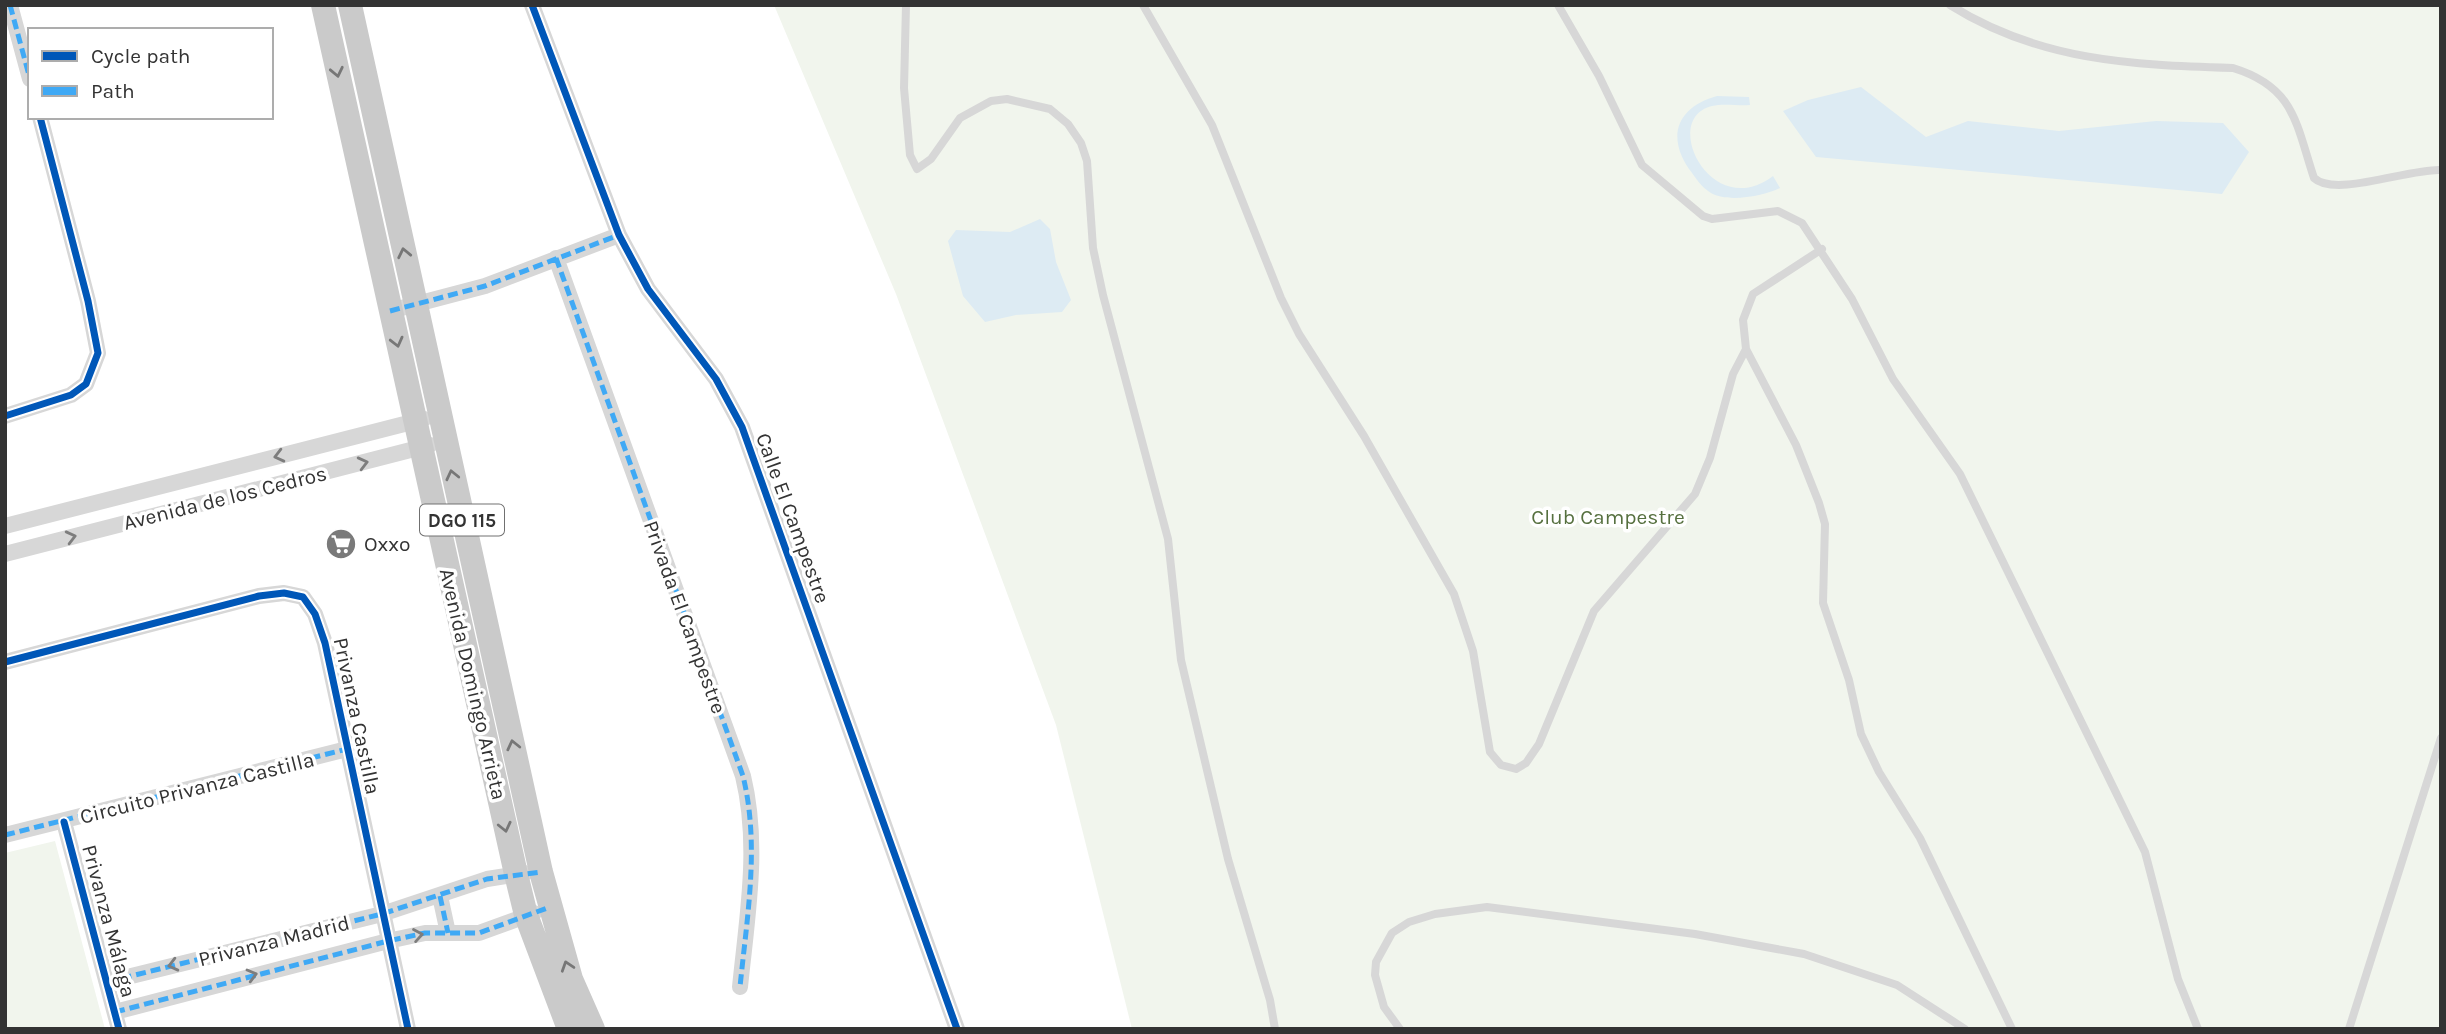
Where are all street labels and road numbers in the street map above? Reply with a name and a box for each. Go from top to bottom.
street label: Calle El Campestre [751,430,835,606]
street label: Avenida de los Cedros [121,461,329,535]
road number: DGO 115 [420,505,504,536]
street label: Privada El Campestre [639,517,731,717]
street label: Avenida Domingo Arrieta [435,566,511,802]
street label: Privanza Castilla [329,635,385,797]
street label: Circuito Privanza Castilla [77,747,317,829]
street label: Privanza Málaga [77,842,141,1000]
street label: Privanza Madrid [196,911,352,971]

